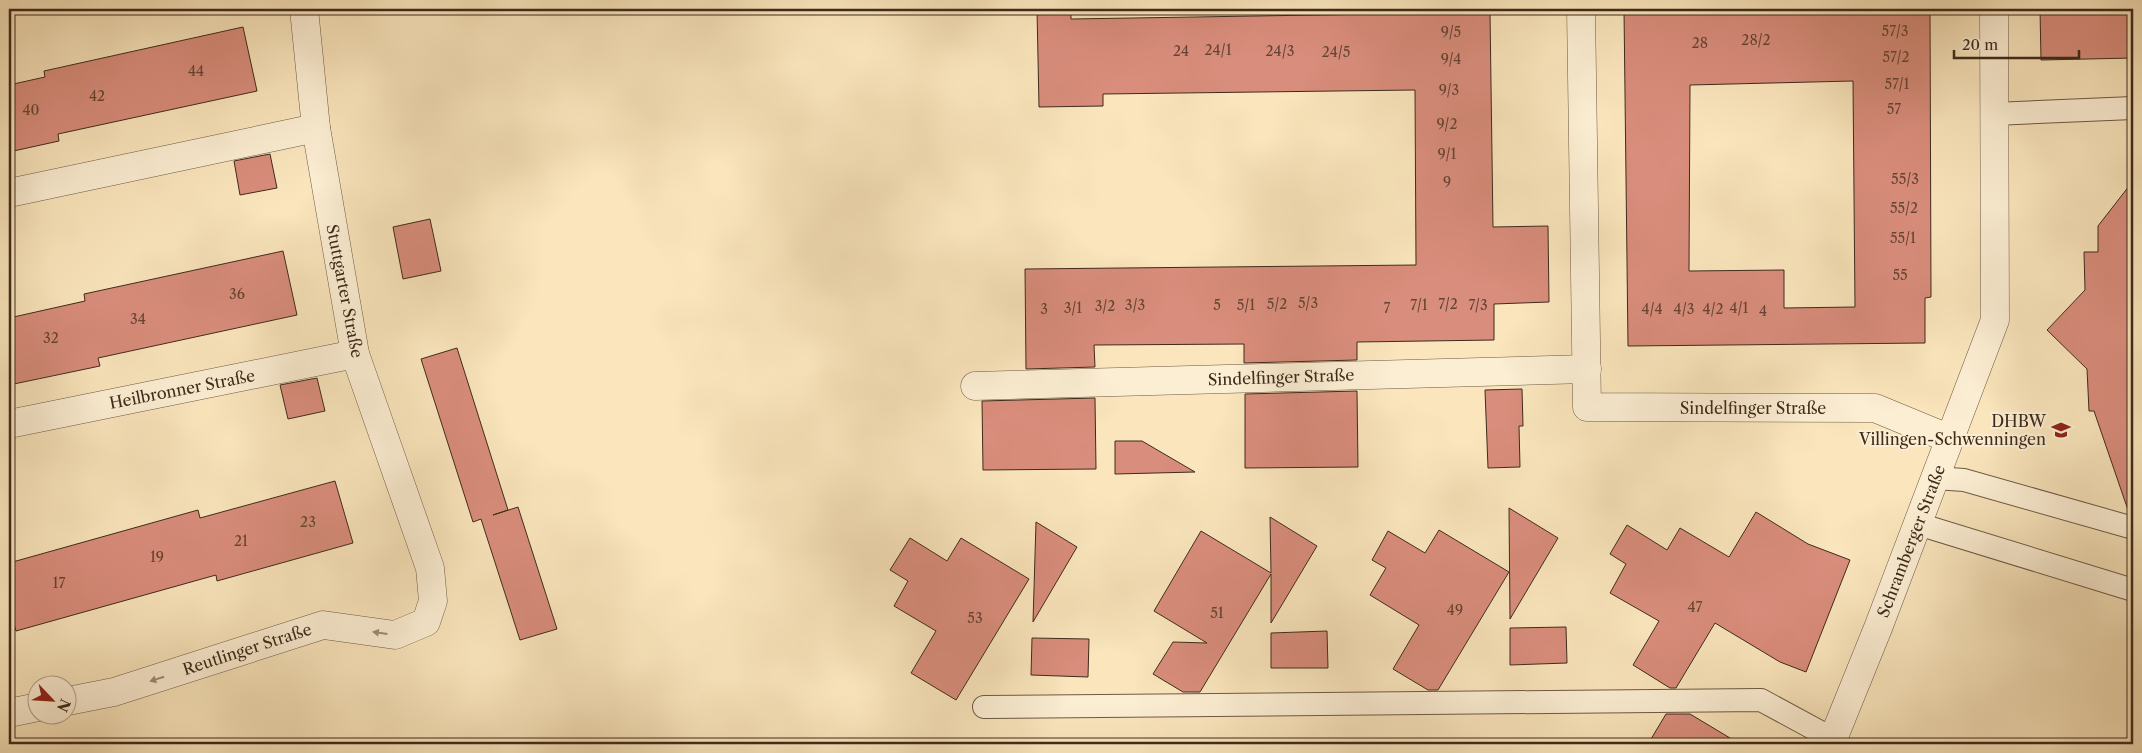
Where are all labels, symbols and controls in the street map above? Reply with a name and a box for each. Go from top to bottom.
house number: 57/3 [1882,22,1908,40]
house number: 9/5 [1441,23,1461,41]
scale bar [1954,28,2080,60]
house number: 28/2 [1741,31,1771,49]
house number: 28 [1692,34,1708,52]
text: 20 m [1962,35,1998,54]
house number: 24/1 [1204,41,1232,59]
house number: 24 [1173,42,1189,60]
house number: 24/3 [1266,42,1294,60]
house number: 24/5 [1322,43,1350,61]
house number: 57/2 [1882,48,1910,66]
house number: 9/4 [1441,50,1461,68]
house number: 44 [188,62,204,80]
house number: 57/1 [1884,75,1910,93]
house number: 9/3 [1439,81,1459,99]
house number: 42 [89,87,105,105]
house number: 57 [1887,100,1901,118]
house number: 40 [23,101,40,119]
house number: 9/2 [1437,115,1457,133]
house number: 9/1 [1438,145,1456,163]
house number: 55/3 [1891,170,1919,188]
house number: 9 [1443,173,1451,191]
house number: 55/2 [1890,199,1918,217]
street label: Stuttgarter Straße [322,222,368,360]
house number: 55/1 [1890,229,1916,247]
house number: 55 [1892,266,1908,284]
house number: 36 [229,285,245,303]
house number: 5/3 [1298,294,1318,312]
house number: 5/2 [1267,295,1287,313]
house number: 7/2 [1438,295,1458,313]
house number: 3/3 [1125,296,1145,314]
house number: 5 [1213,296,1221,314]
house number: 5/1 [1237,296,1255,314]
house number: 7/1 [1410,296,1428,314]
house number: 7/3 [1468,296,1488,314]
house number: 3/2 [1095,297,1115,315]
house number: 3/1 [1064,299,1082,317]
house number: 7 [1384,299,1391,317]
house number: 4/1 [1729,299,1749,317]
house number: 3 [1040,300,1048,318]
house number: 4/4 [1642,300,1662,318]
house number: 4/3 [1674,300,1694,318]
house number: 4/2 [1702,300,1724,318]
house number: 4 [1759,302,1767,320]
house number: 34 [130,310,146,328]
house number: 32 [43,329,59,347]
street label: Sindelfinger Straße [1207,364,1355,390]
street label: Heilbronner Straße [107,365,257,413]
street label: Sindelfinger Straße [1680,398,1826,418]
place label: DHBW Villingen-Schwenningen [1858,411,2046,449]
school or university icon: DHBW Villingen-Schwenningen [2050,419,2072,441]
street label: Schramberger Straße [1873,462,1949,620]
house number: 23 [300,513,316,531]
house number: 21 [234,532,248,550]
house number: 19 [150,548,164,566]
house number: 17 [53,574,65,592]
house number: 47 [1688,598,1703,616]
house number: 49 [1447,601,1463,619]
house number: 51 [1210,604,1224,622]
house number: 53 [967,609,983,627]
street label: Reutlinger Straße [180,619,314,679]
one-way arrow [372,629,388,637]
one-way arrow [149,675,164,683]
north arrow [28,676,78,726]
text: N [53,696,75,715]

